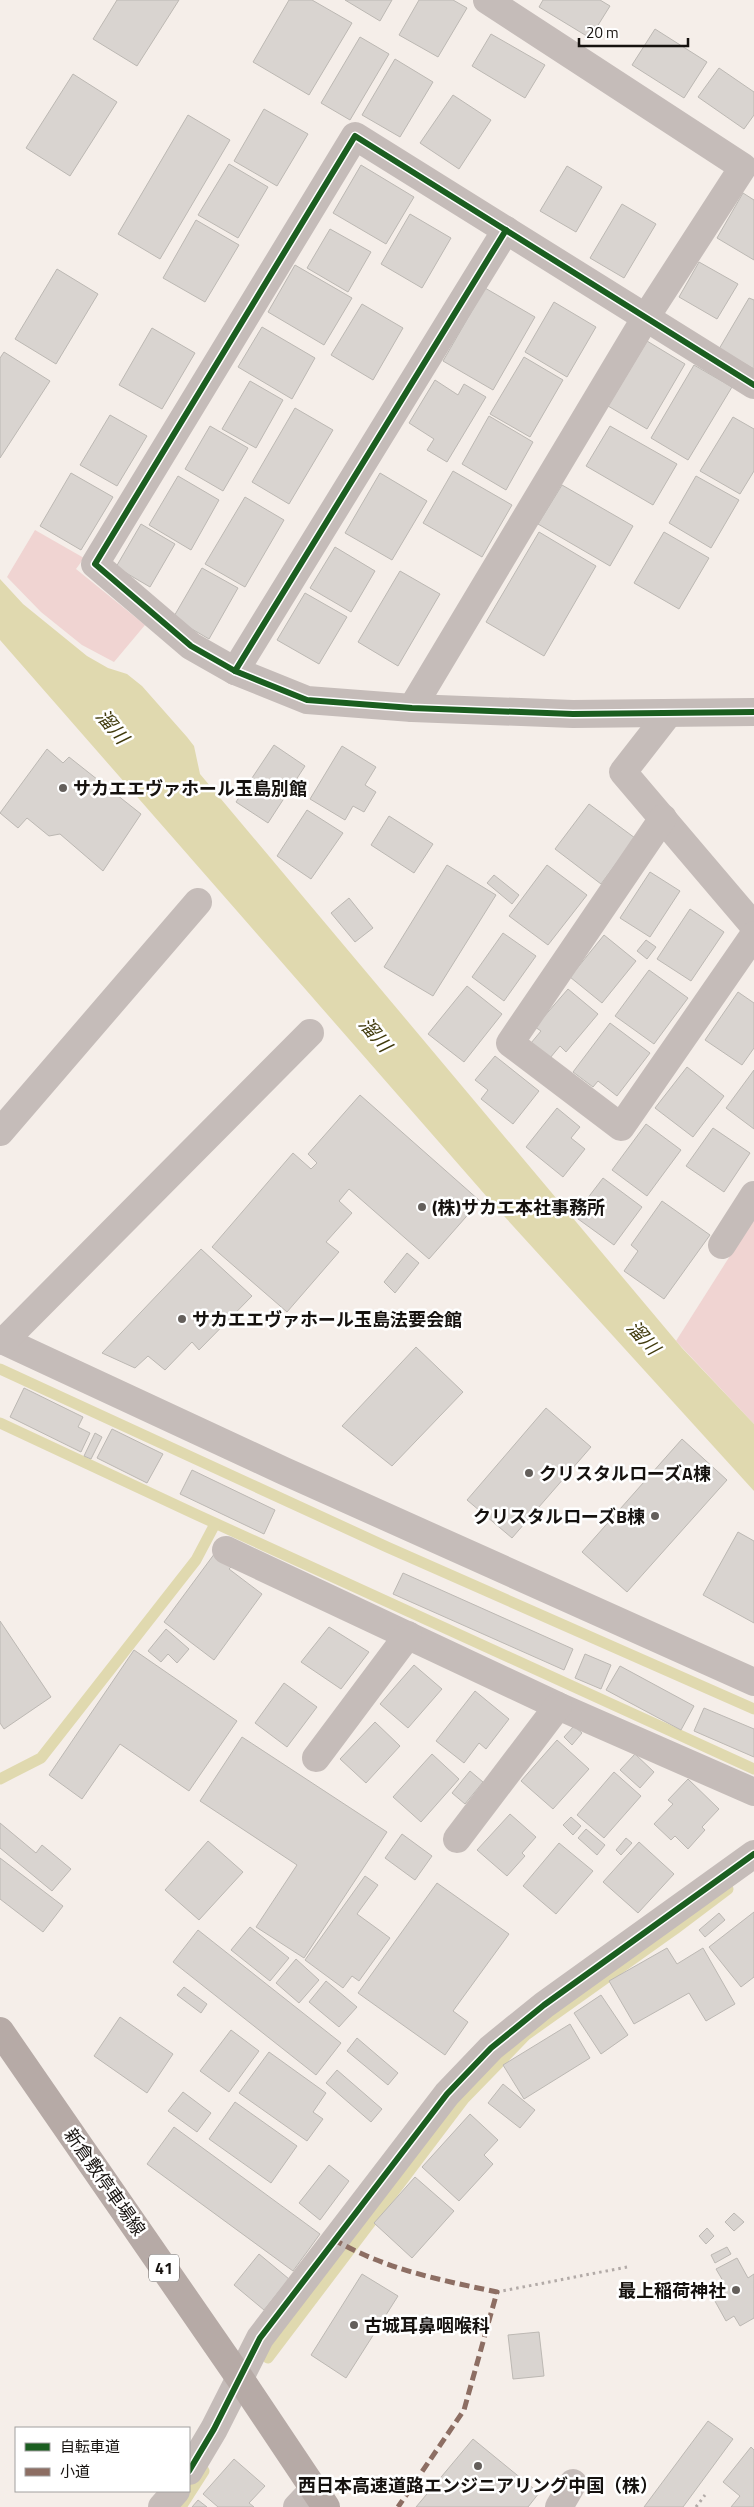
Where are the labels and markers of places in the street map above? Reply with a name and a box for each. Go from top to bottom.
place label: サカエエヴァホール玉島別館 [73,775,307,802]
marker: サカエエヴァホール玉島別館 [57,782,69,794]
place label: (株)サカエ本社事務所 [432,1194,605,1221]
marker: (株)サカエ本社事務所 [416,1201,428,1213]
place label: サカエエヴァホール玉島法要会館 [192,1306,462,1333]
marker: サカエエヴァホール玉島法要会館 [176,1313,188,1325]
place label: クリスタルローズA棟 [539,1460,711,1487]
marker: クリスタルローズA棟 [523,1467,535,1479]
place label: クリスタルローズB棟 [473,1503,645,1530]
marker: クリスタルローズB棟 [649,1510,661,1522]
place label: 最上稲荷神社 [618,2277,726,2304]
marker: 最上稲荷神社 [730,2284,742,2296]
place label: 古城耳鼻咽喉科 [364,2312,490,2339]
marker: 古城耳鼻咽喉科 [348,2319,360,2331]
marker: 西日本高速道路エンジニアリング中国（株） [472,2460,484,2472]
place label: 西日本高速道路エンジニアリング中国（株） [298,2472,658,2499]

